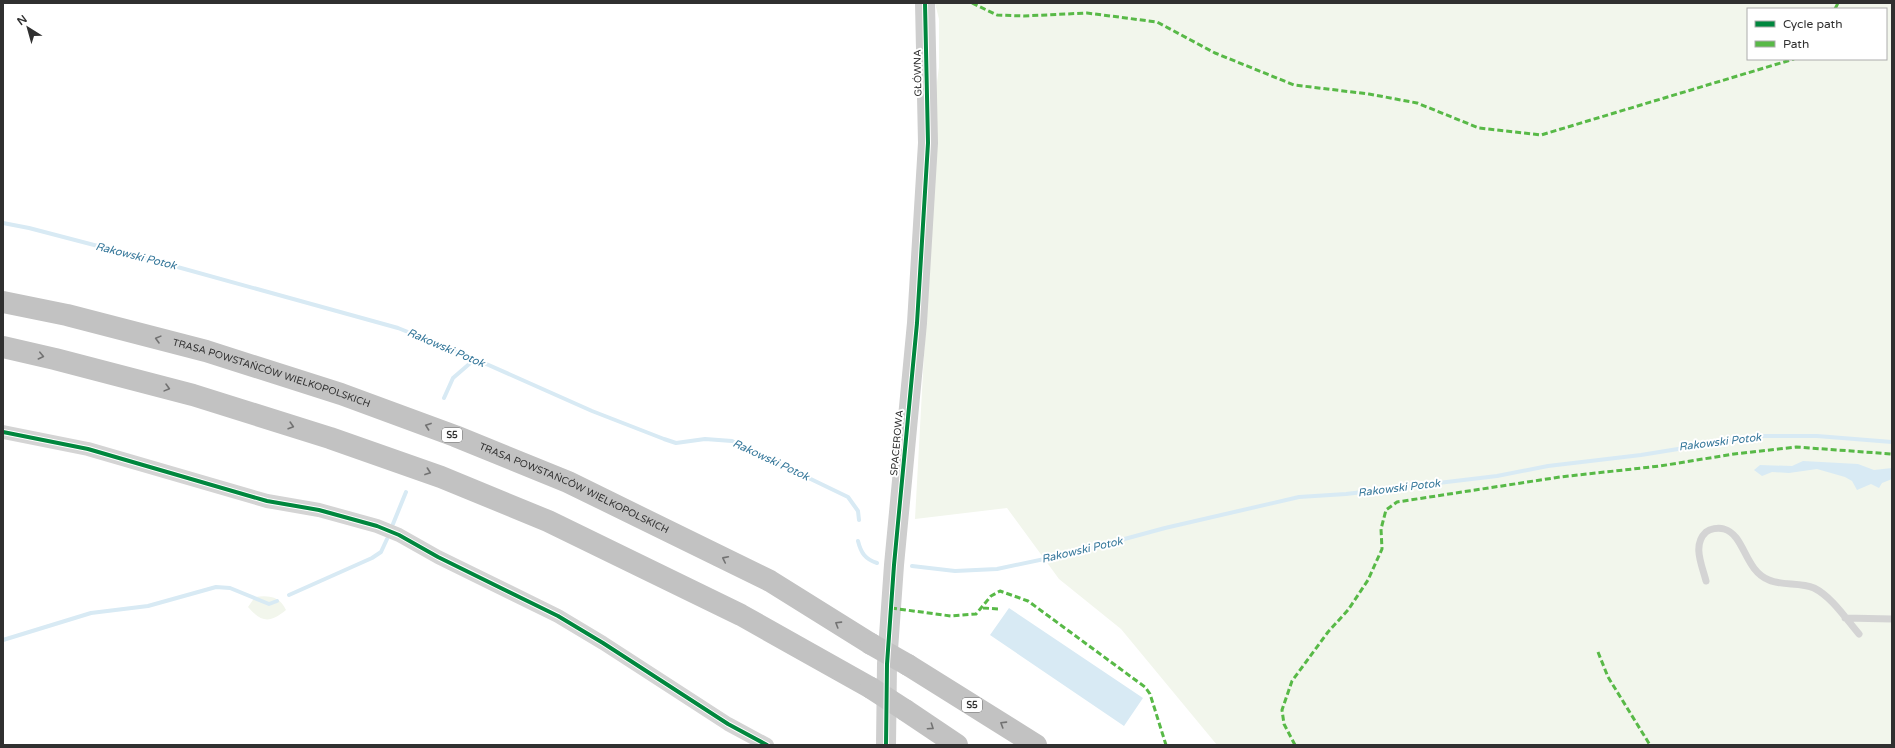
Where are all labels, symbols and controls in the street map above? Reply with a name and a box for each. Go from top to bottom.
north arrow [8,8,48,48]
legend [1747,8,1887,60]
text: N [15,13,30,28]
text: Cycle path [1783,17,1842,31]
text: Path [1783,37,1809,51]
street label: GŁÓWNA [912,49,924,97]
water label: Rakowski Potok [94,240,179,273]
water label: Rakowski Potok [405,326,488,371]
one-way arrow [155,335,161,343]
street label: TRASA POWSTAŃCÓW WIELKOPOLSKICH [171,337,372,410]
one-way arrow [38,351,44,359]
one-way arrow [164,384,170,392]
street label: SPACEROWA [888,410,906,476]
one-way arrow [288,421,295,430]
one-way arrow [424,423,431,431]
road number: S5 [442,428,462,442]
water label: Rakowski Potok [1678,430,1763,453]
water label: Rakowski Potok [731,437,812,484]
street label: TRASA POWSTAŃCÓW WIELKOPOLSKICH [477,440,671,536]
one-way arrow [424,468,431,476]
water label: Rakowski Potok [1357,476,1442,499]
water label: Rakowski Potok [1040,534,1125,566]
one-way arrow [722,556,730,564]
one-way arrow [835,621,842,628]
road number: S5 [962,698,982,712]
one-way arrow [927,722,934,729]
one-way arrow [1000,722,1007,729]

